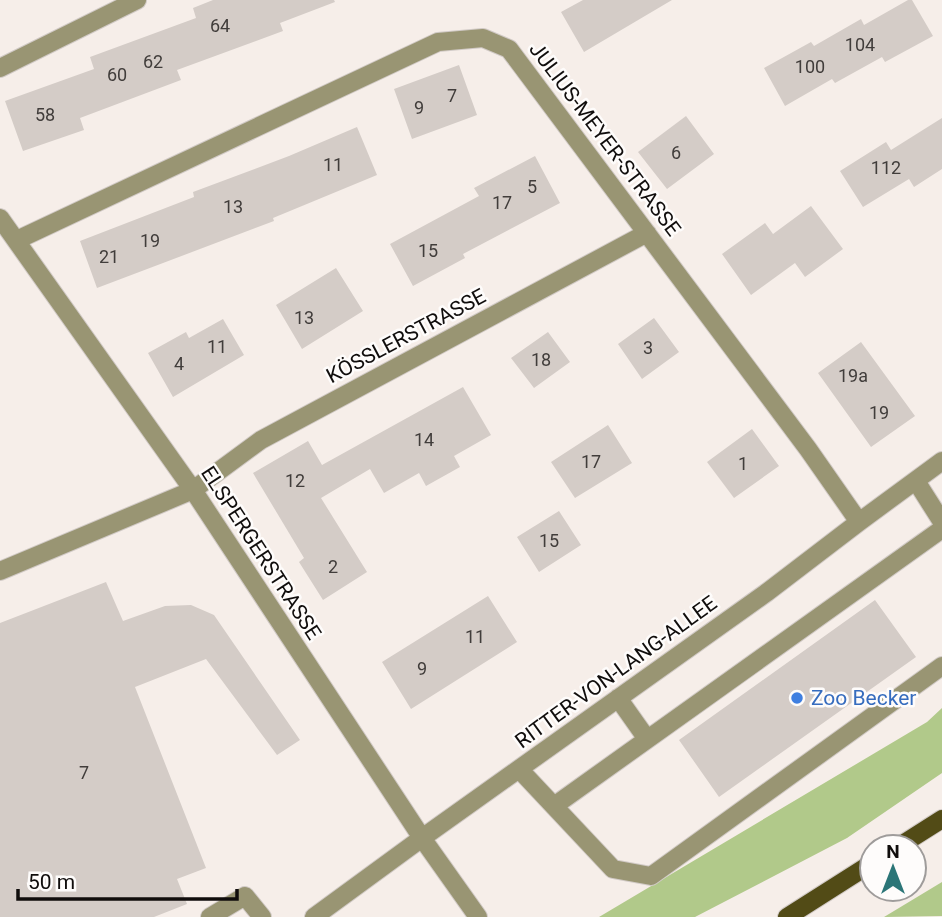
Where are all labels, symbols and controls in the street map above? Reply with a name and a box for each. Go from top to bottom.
house number: 64 [210,15,230,36]
house number: 104 [845,34,875,55]
street label: JULIUS-MEYER-STRASSE [524,37,686,241]
house number: 62 [143,51,163,72]
house number: 100 [795,56,825,77]
house number: 60 [107,64,127,85]
house number: 7 [447,85,457,106]
house number: 9 [414,97,424,118]
house number: 58 [35,104,55,125]
house number: 6 [671,142,681,163]
house number: 11 [323,154,343,175]
house number: 112 [871,157,901,178]
house number: 5 [527,176,537,197]
house number: 17 [492,192,512,213]
house number: 13 [223,196,243,217]
house number: 19 [140,230,160,251]
house number: 15 [418,240,438,261]
house number: 21 [99,246,119,267]
street label: KÖSSLERSTRASSE [322,284,490,388]
house number: 13 [294,307,314,328]
house number: 11 [207,336,227,357]
house number: 3 [643,337,653,358]
house number: 18 [531,349,551,370]
house number: 4 [174,353,184,374]
house number: 19a [838,365,868,386]
house number: 19 [869,402,889,423]
house number: 14 [414,429,434,450]
house number: 17 [581,451,601,472]
house number: 1 [738,453,748,474]
street label: ELSPERGERSTRASSE [196,462,326,644]
house number: 12 [285,470,305,491]
house number: 15 [539,530,559,551]
house number: 2 [328,556,338,577]
street label: RITTER-VON-LANG-ALLEE [511,591,721,753]
house number: 11 [465,626,485,647]
house number: 9 [417,658,427,679]
place label: Zoo Becker [811,686,916,710]
marker: Zoo Becker [789,690,805,706]
house number: 7 [79,762,89,783]
north arrow [858,833,928,903]
text: N [886,840,900,863]
scale bar [18,858,236,902]
text: 50 m [28,870,75,894]

